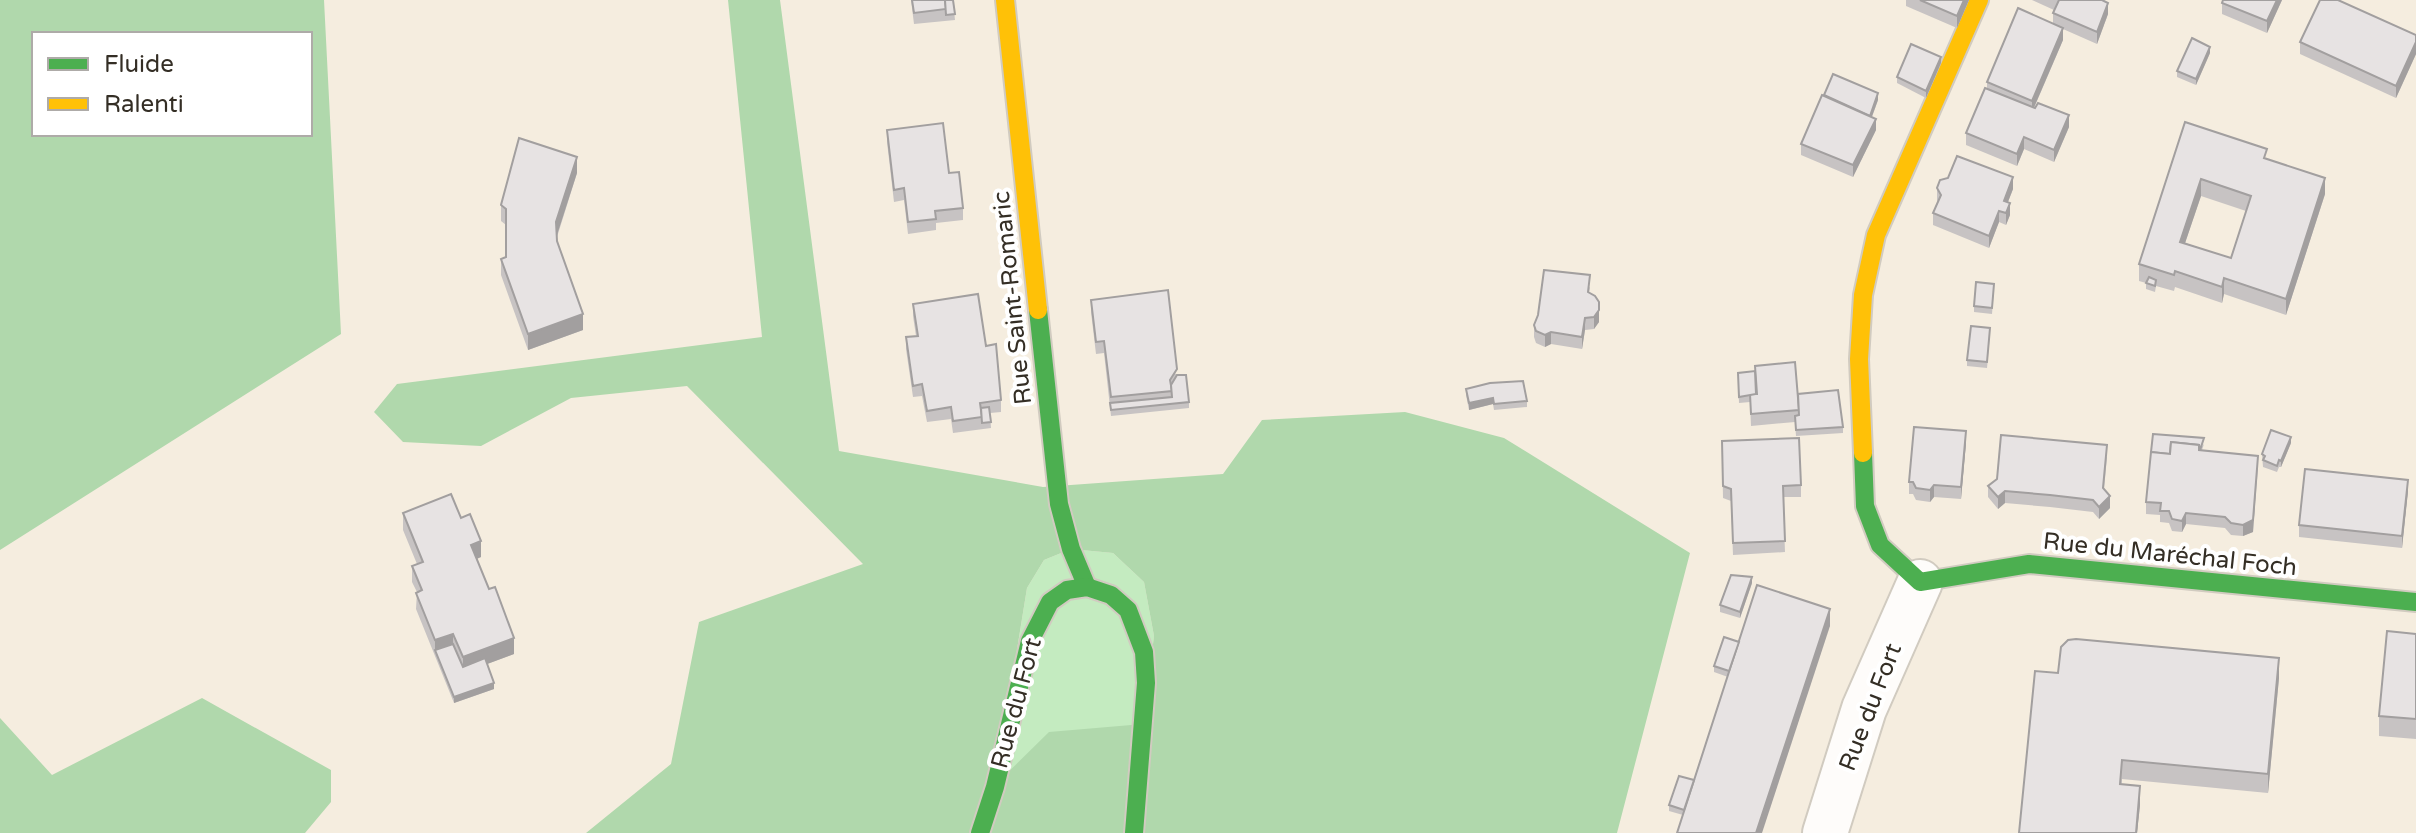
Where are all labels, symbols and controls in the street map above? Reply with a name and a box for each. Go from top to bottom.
legend [32,32,312,136]
text: Fluide [104,50,174,79]
text: Ralenti [104,90,184,119]
street label: Rue Saint-Romaric [987,190,1038,406]
street label: Rue du Maréchal Foch [2041,527,2298,582]
street label: Rue du Fort [985,635,1048,772]
street label: Rue du Fort [1833,639,1908,775]

